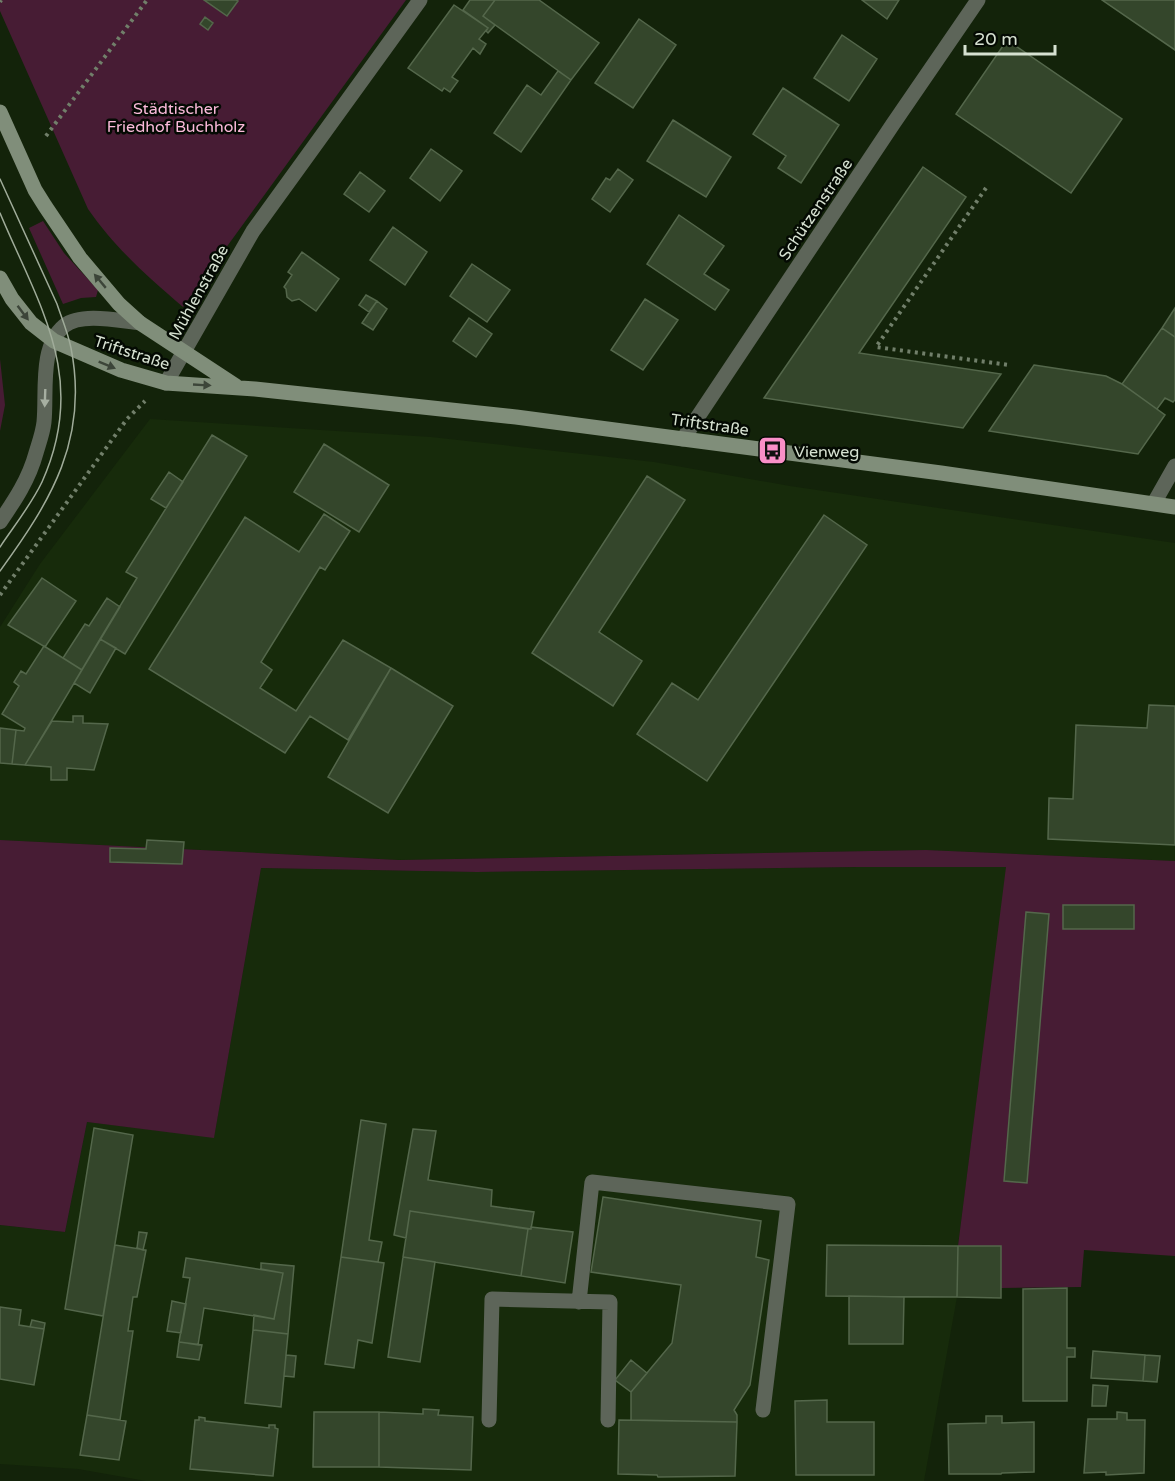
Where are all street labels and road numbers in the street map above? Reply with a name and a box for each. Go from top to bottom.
street label: Schützenstraße [774,155,857,264]
street label: Mühlenstraße [165,242,233,343]
street label: Triftstraße [91,331,172,375]
street label: Triftstraße [670,410,750,440]

